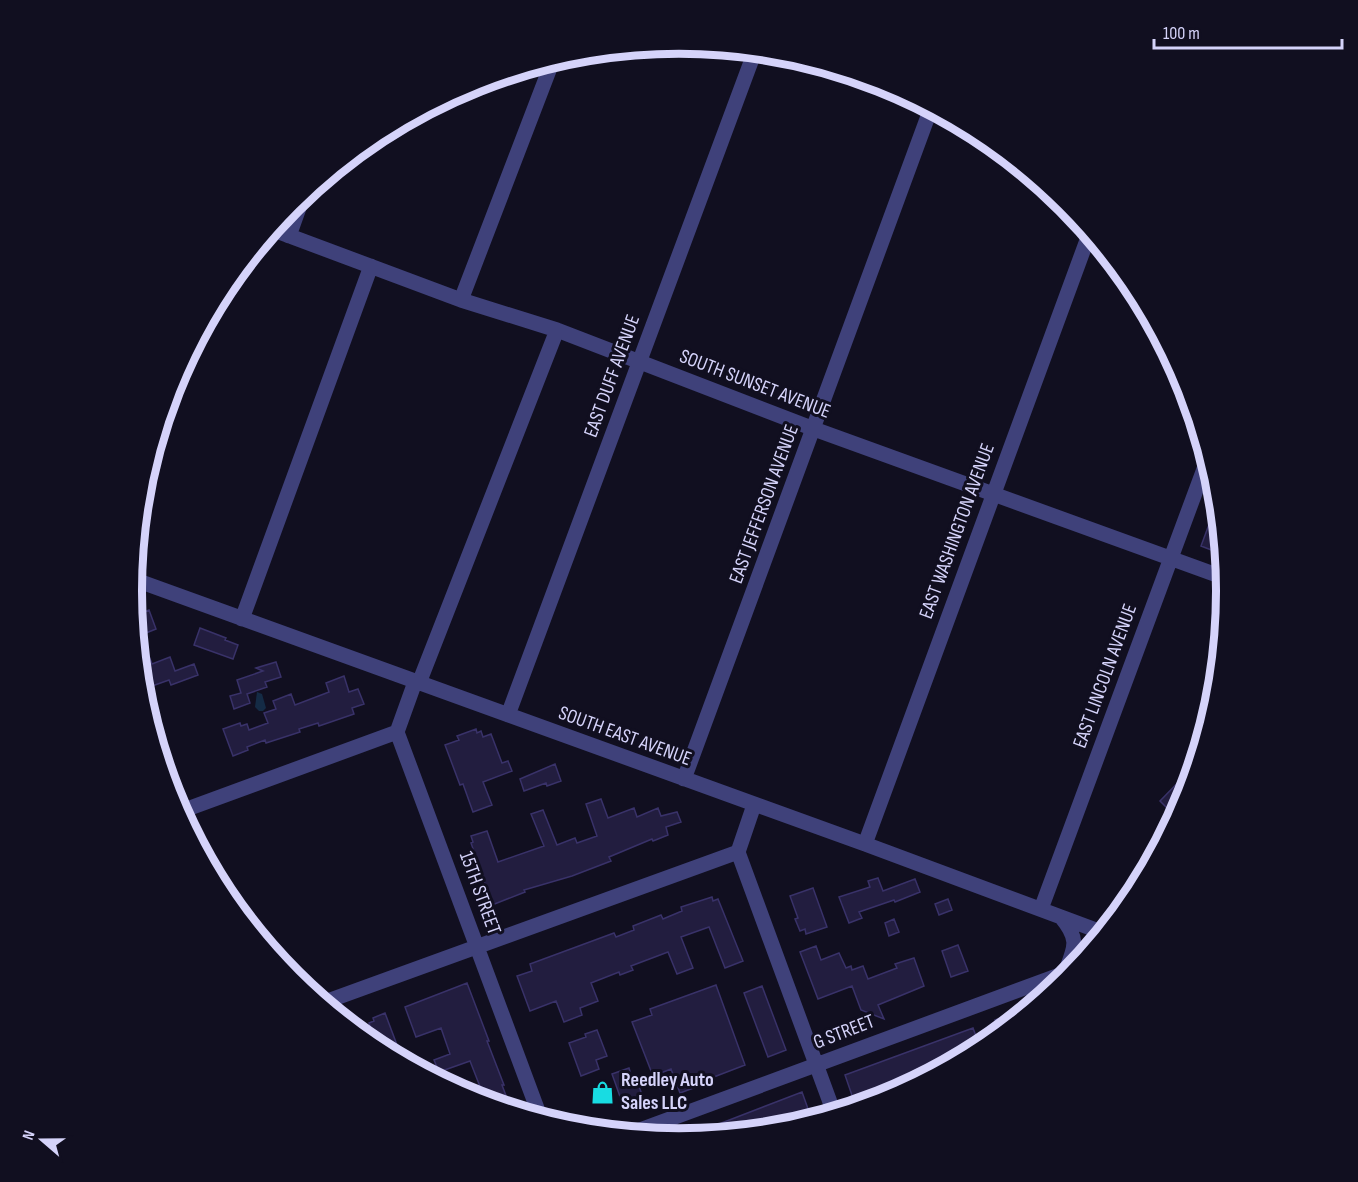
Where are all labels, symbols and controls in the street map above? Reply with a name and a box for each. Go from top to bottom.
scale bar [1154,12,1342,50]
text: 100 m [1163,23,1200,44]
street label: EAST DUFF AVENUE [579,311,645,441]
street label: SOUTH SUNSET AVENUE [676,344,834,424]
street label: EAST JEFFERSON AVENUE [724,421,804,587]
street label: EAST WASHINGTON AVENUE [914,440,1000,622]
street label: EAST LINCOLN AVENUE [1068,601,1142,751]
street label: SOUTH EAST AVENUE [555,701,695,771]
street label: 15TH STREET [454,848,506,938]
street label: G STREET [810,1009,878,1055]
place label: Reedley Auto Sales LLC [621,1068,714,1115]
shop icon: Reedley Auto Sales LLC [590,1079,616,1105]
north arrow [12,1110,72,1170]
text: N [19,1128,40,1143]

